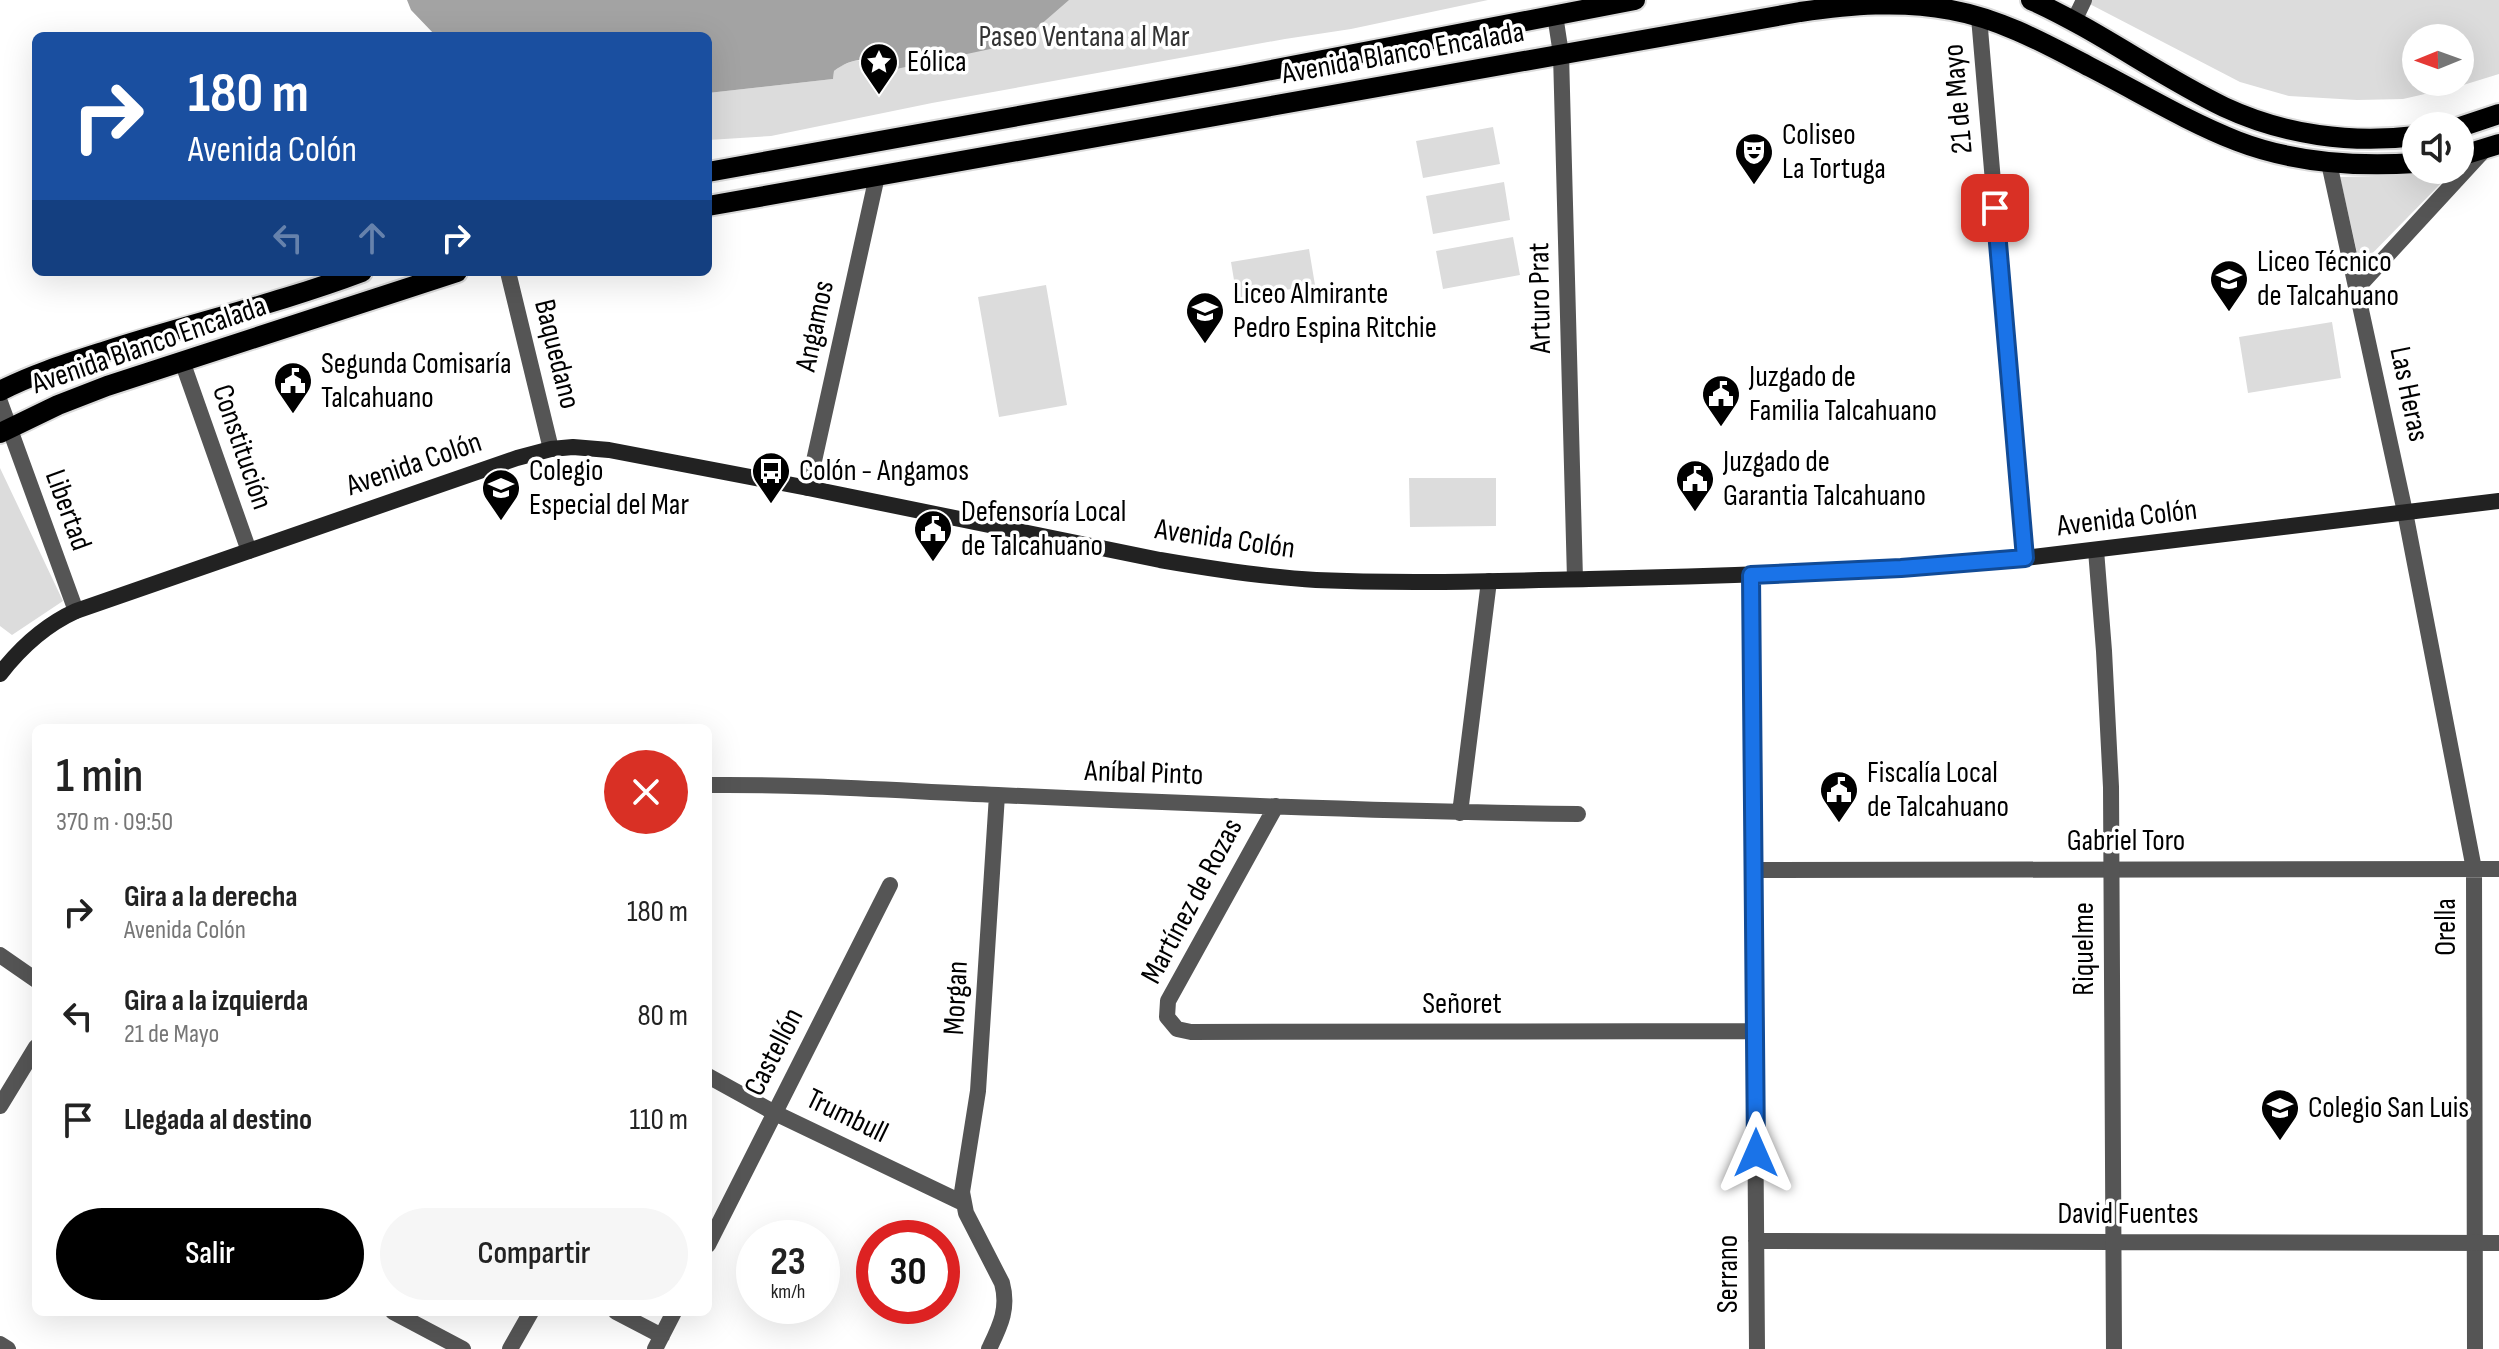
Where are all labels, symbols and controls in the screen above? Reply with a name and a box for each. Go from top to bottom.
street label: Avenida Blanco Encalada [1278,14,1527,92]
park label: Paseo Ventana al Mar [978,19,1190,55]
north arrow [2402,24,2474,96]
map controls [2402,24,2474,184]
place icon: Eólica [858,41,900,96]
street label: 21 de Mayo [1935,43,1981,155]
place label: Eólica [907,44,967,80]
text: 180 m [188,61,309,128]
icon: right [56,64,160,168]
button: sound [2402,112,2474,184]
place label: Coliseo La Tortuga [1782,117,1886,187]
text: Avenida Colón [188,129,357,172]
theatre icon: Coliseo La Tortuga [1733,131,1775,186]
pin [1961,174,2029,242]
icon: arrive [1973,186,2017,230]
icon: left [266,216,310,260]
icon: ahead [350,216,394,260]
icon: right [434,216,478,260]
street label: Arturo Prat [1521,242,1559,355]
place label: Liceo Técnico de Talcahuano [2257,244,2399,314]
school or university icon: Liceo Técnico de Talcahuano [2208,258,2250,313]
place label: Liceo Almirante Pedro Espina Ritchie [1233,276,1437,346]
street label: Angamos [788,277,842,376]
street label: Avenida Blanco Encalada [26,288,271,402]
school or university icon: Liceo Almirante Pedro Espina Ritchie [1184,290,1226,345]
street label: Baquedano [526,296,588,412]
street label: Las Heras [2381,343,2437,445]
place label: Segunda Comisaría Talcahuano [321,346,512,416]
place label: Juzgado de Familia Talcahuano [1748,359,1937,429]
public building icon: Segunda Comisaría Talcahuano [272,360,314,415]
public building icon: Juzgado de Familia Talcahuano [1700,373,1742,428]
street label: Constitución [204,380,280,514]
street label: Avenida Colón [341,424,486,504]
place label: Juzgado de Garantia Talcahuano [1722,444,1926,514]
bus stop icon: Colón - Angamos [750,450,792,505]
place label: Colegio Especial del Mar [529,453,689,523]
place label: Colón - Angamos [799,453,969,489]
public building icon: Juzgado de Garantia Talcahuano [1674,458,1716,513]
street label: Libertad [37,465,99,555]
school or university icon: Colegio Especial del Mar [480,467,522,522]
street label: Avenida Colón [2054,492,2199,545]
place label: Defensoría Local de Talcahuano [961,494,1126,564]
public building icon: Defensoría Local de Talcahuano [912,508,954,563]
street label: Avenida Colón [1152,511,1297,567]
text: 1 min [56,748,143,805]
button: close [604,750,688,834]
street label: Aníbal Pinto [1083,753,1204,793]
place label: Fiscalía Local de Talcahuano [1867,755,2009,825]
public building icon: Fiscalía Local de Talcahuano [1818,769,1860,824]
text: 370 m · 09:50 [56,807,173,838]
street label: Martínez de Rozas [1133,812,1251,990]
street label: Gabriel Toro [2067,823,2185,859]
text: Gira a la derecha [124,879,298,915]
icon: right [56,890,100,934]
text: 180 m [627,894,688,930]
street label: Orella [2428,898,2464,956]
street label: Riquelme [2066,902,2102,996]
text: Avenida Colón [124,915,246,946]
street label: Morgan [936,960,976,1036]
text: Gira a la izquierda [124,983,308,1019]
street label: Señoret [1422,986,1502,1022]
icon: left [56,994,100,1038]
text: 80 m [637,998,688,1034]
street label: Castellón [737,1002,811,1102]
text: 21 de Mayo [124,1019,219,1050]
street label: Trumbull [800,1081,894,1151]
school or university icon: Colegio San Luis [2259,1087,2301,1142]
place label: Colegio San Luis [2308,1090,2469,1126]
icon: arrive [56,1098,100,1142]
text: Llegada al destino [124,1102,312,1138]
text: 110 m [630,1102,688,1138]
position arrow [1714,1111,1798,1195]
street label: David Fuentes [2057,1196,2199,1232]
button: Salir [56,1208,364,1300]
button: Compartir [380,1208,688,1300]
speed limit sign: 30 [856,1220,960,1324]
street label: Serrano [1710,1235,1746,1313]
text: 23 [770,1238,806,1286]
text: km/h [771,1280,805,1304]

